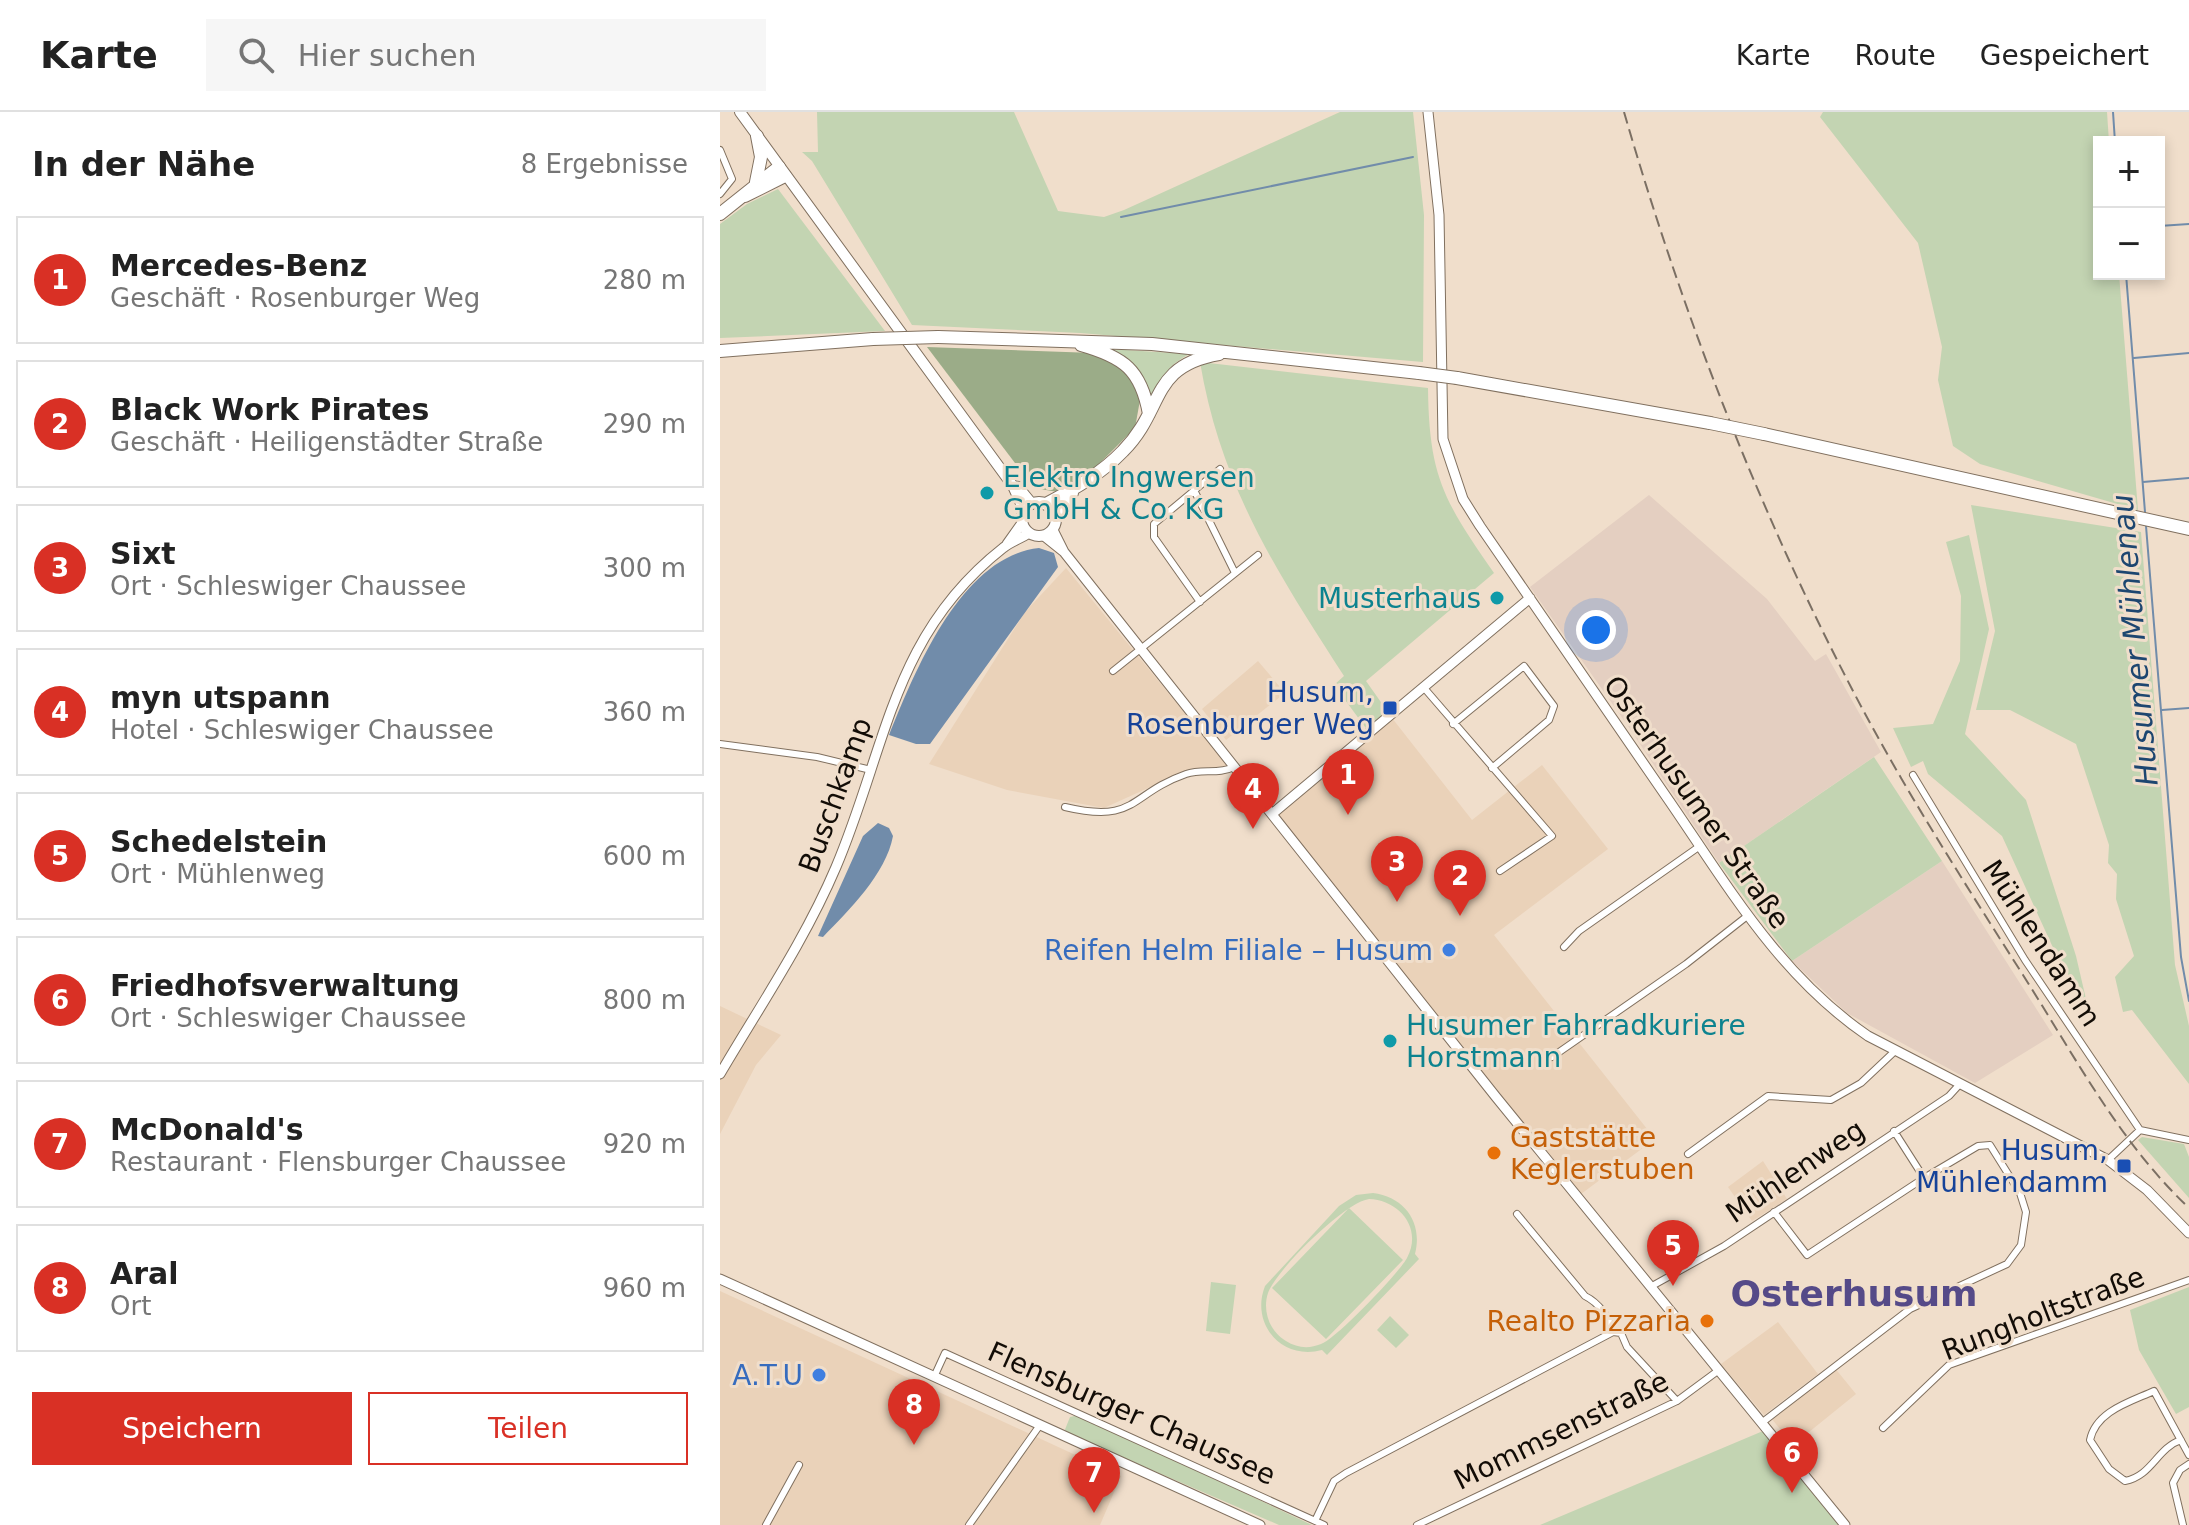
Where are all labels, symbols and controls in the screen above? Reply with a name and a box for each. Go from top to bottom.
search box [206,19,766,91]
text: Karte [40,33,158,77]
icon: search [234,33,278,77]
text: Hier suchen [298,38,477,73]
text: Karte [1736,39,1811,72]
text: Route [1855,39,1936,72]
text: Gespeichert [1980,39,2149,72]
map controls [2093,136,2165,280]
button: + [2093,136,2165,208]
text: In der Nähe [32,144,255,184]
text: 8 Ergebnisse [521,149,688,179]
button: − [2093,208,2165,280]
text: Mercedes-Benz [110,248,367,283]
text: 1 [51,265,69,295]
text: 280 m [603,265,686,295]
text: Geschäft · Rosenburger Weg [110,283,480,313]
text: Black Work Pirates [110,392,429,427]
text: 2 [51,409,69,439]
text: 290 m [603,409,686,439]
text: Geschäft · Heiligenstädter Straße [110,427,543,457]
place label: Elektro Ingwersen GmbH & Co. KG [1003,461,1255,526]
marker: Elektro Ingwersen GmbH & Co. KG [978,484,996,502]
water label: Husumer Mühlenau [2104,493,2165,787]
text: Sixt [110,536,176,571]
text: 3 [51,553,69,583]
text: 300 m [603,553,686,583]
text: Ort · Schleswiger Chaussee [110,571,466,601]
place label: Musterhaus [1318,582,1481,615]
marker: Musterhaus [1488,589,1506,607]
your location [1576,610,1616,650]
street label: Osterhusumer Straße [1597,670,1796,935]
place label: Husum, Rosenburger Weg [1126,676,1374,741]
text: myn utspann [110,680,331,715]
text: 4 [51,697,69,727]
text: 360 m [603,697,686,727]
marker: Husum, Rosenburger Weg [1381,699,1399,717]
street label: Buschkamp [792,713,879,877]
text: Hotel · Schleswiger Chaussee [110,715,494,745]
pin: 1 [1322,749,1374,815]
pin: 4 [1227,763,1279,829]
text: Schedelstein [110,824,327,859]
pin: 3 [1371,836,1423,902]
text: 5 [51,841,69,871]
text: 600 m [603,841,686,871]
pin: 2 [1434,850,1486,916]
street label: Mühlendamm [1975,854,2108,1033]
text: Ort · Mühlenweg [110,859,325,889]
place label: Reifen Helm Filiale – Husum [1044,934,1433,967]
marker: Reifen Helm Filiale – Husum [1440,941,1458,959]
text: Friedhofsverwaltung [110,968,460,1003]
text: 6 [51,985,69,1015]
text: 800 m [603,985,686,1015]
text: Ort · Schleswiger Chaussee [110,1003,466,1033]
place label: Husumer Fahrradkuriere Horstmann [1406,1009,1746,1074]
marker: Husumer Fahrradkuriere Horstmann [1381,1032,1399,1050]
text: McDonald's [110,1112,304,1147]
street label: Mühlenweg [1720,1113,1871,1230]
place label: Gaststätte Keglerstuben [1510,1121,1695,1186]
text: 7 [51,1129,69,1159]
text: 920 m [603,1129,686,1159]
place label: Husum, Mühlendamm [1916,1134,2108,1199]
marker: Gaststätte Keglerstuben [1485,1144,1503,1162]
text: Restaurant · Flensburger Chaussee [110,1147,566,1177]
marker: Husum, Mühlendamm [2115,1157,2133,1175]
pin: 5 [1647,1220,1699,1286]
text: Aral [110,1256,179,1291]
street label: Rungholtstraße [1937,1260,2149,1367]
text: 8 [51,1273,69,1303]
text: 960 m [603,1273,686,1303]
district label: Osterhusum [1730,1273,1978,1314]
text: Ort [110,1291,151,1321]
place label: Realto Pizzaria [1487,1305,1691,1338]
marker: Realto Pizzaria [1698,1312,1716,1330]
street label: Flensburger Chaussee [983,1335,1281,1492]
place label: A.T.U [732,1359,803,1392]
street label: Mommsenstraße [1449,1364,1674,1497]
marker: A.T.U [810,1366,828,1384]
pin: 8 [888,1379,940,1445]
button: Speichern [32,1392,352,1465]
button: Teilen [368,1392,688,1465]
pin: 6 [1766,1427,1818,1493]
pin: 7 [1068,1447,1120,1513]

